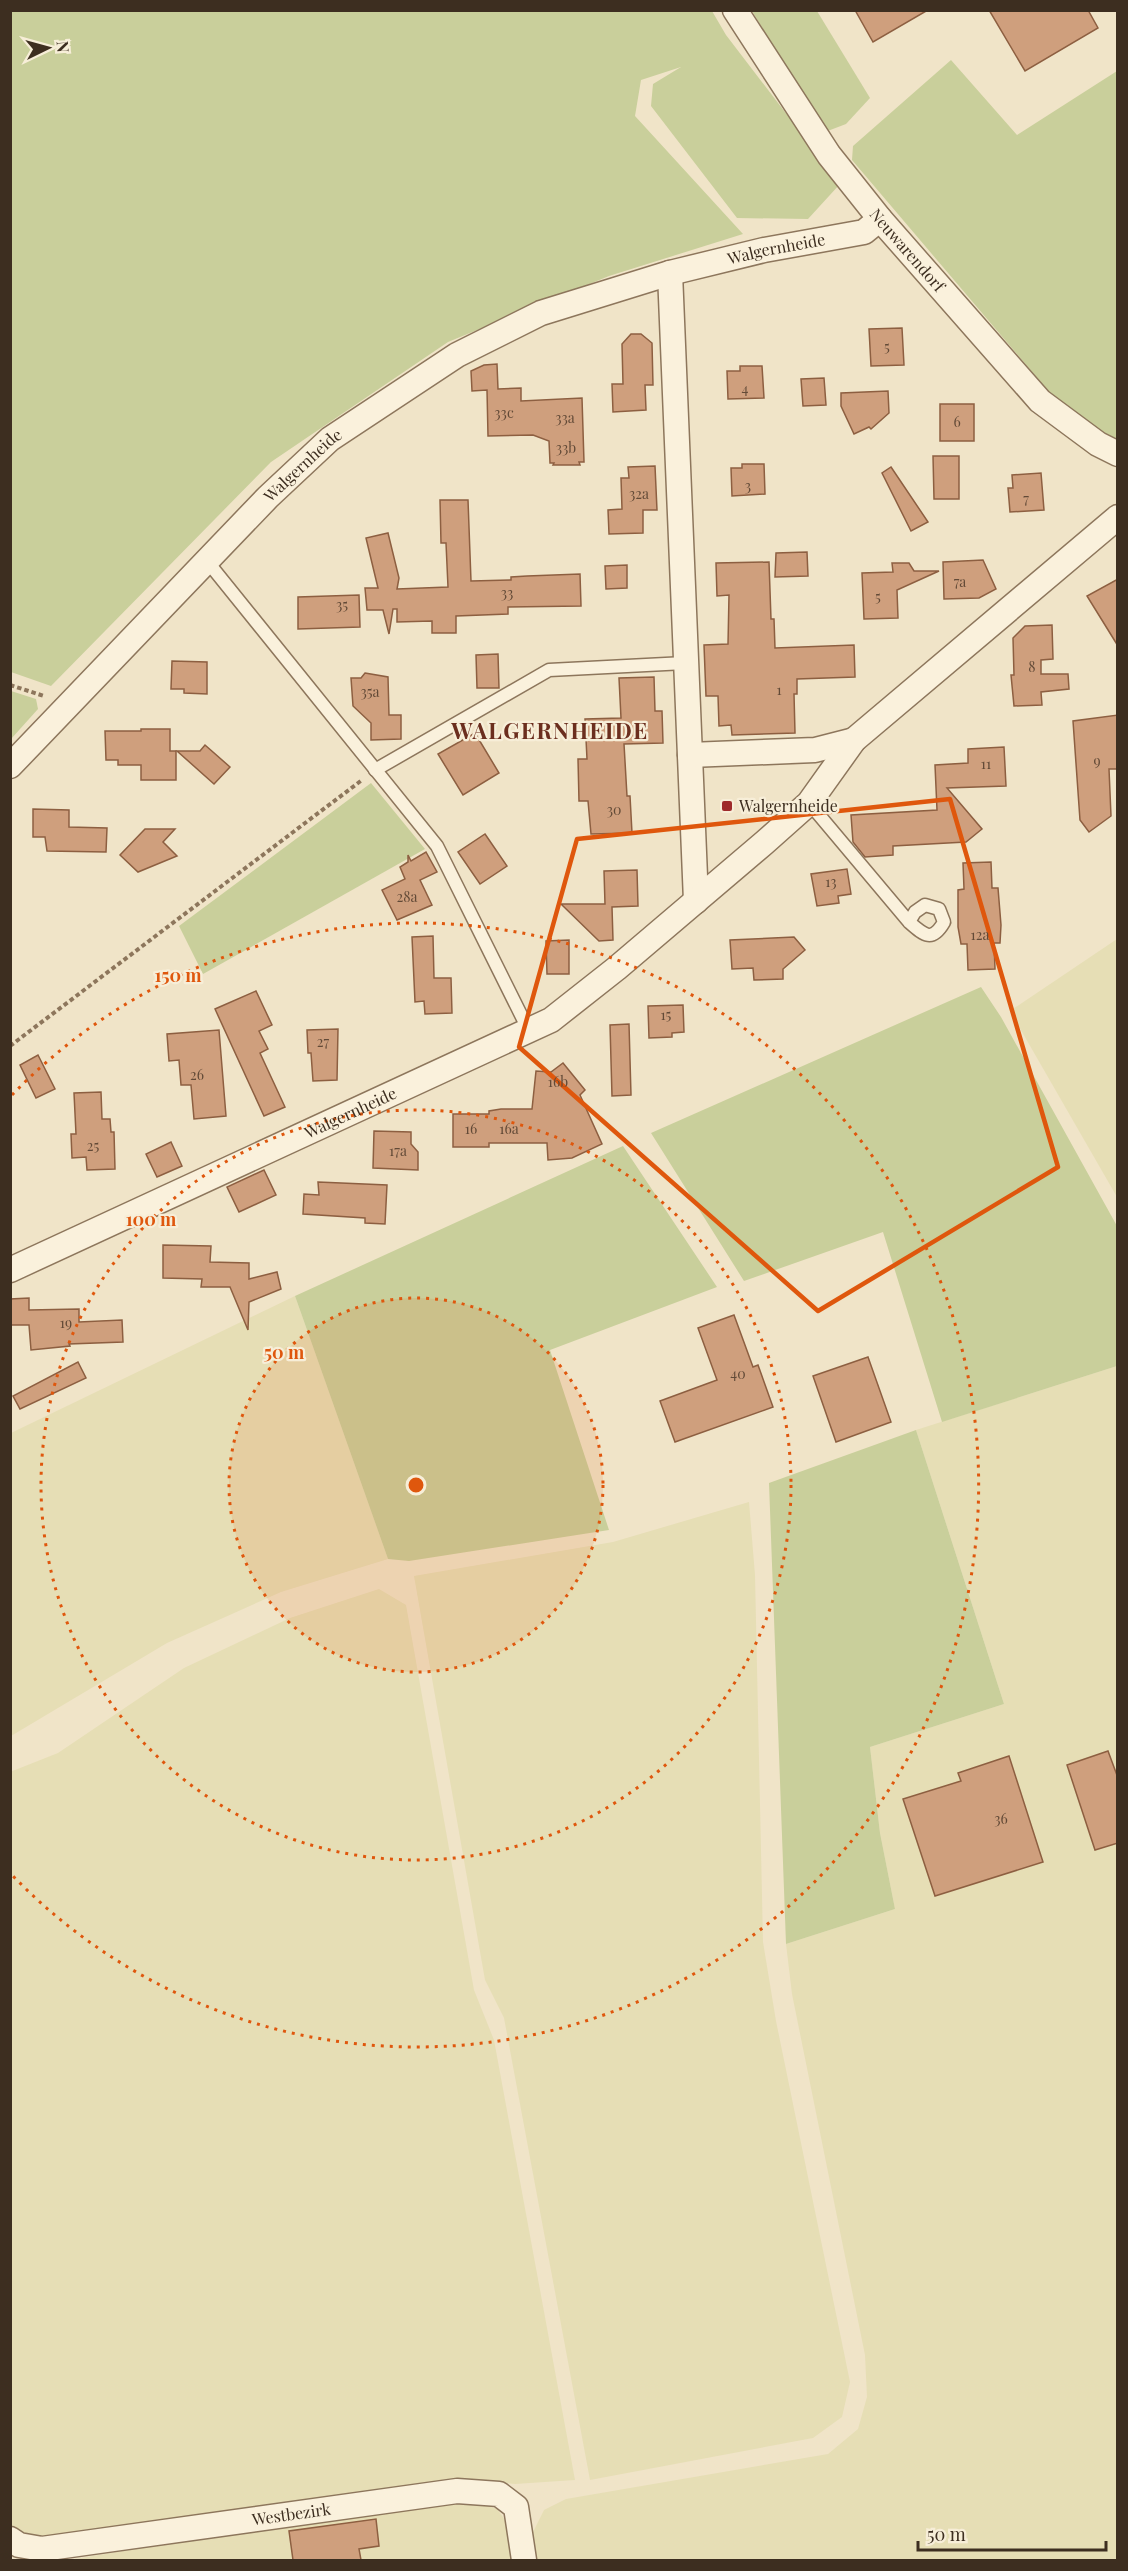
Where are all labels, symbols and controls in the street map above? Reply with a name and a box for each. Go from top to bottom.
north arrow [18,18,78,78]
text: N [52,40,74,54]
street label: Neuwarendorf [866,204,951,297]
street label: Walgernheide [724,228,827,269]
house number: 5 [884,337,890,356]
house number: 4 [742,379,749,398]
house number: 33c [494,403,514,422]
house number: 33a [555,408,575,427]
house number: 6 [953,412,961,431]
street label: Walgernheide [258,423,345,506]
house number: 33b [556,438,576,457]
house number: 3 [745,476,751,495]
house number: 32a [629,484,649,503]
house number: 7 [1023,489,1029,508]
house number: 7a [954,572,966,591]
house number: 33 [501,583,513,602]
house number: 5 [875,587,881,606]
house number: 35 [336,595,348,614]
house number: 8 [1028,657,1036,676]
house number: 1 [776,680,782,699]
house number: 35a [360,682,380,701]
district label: WALGERNHEIDE [450,715,649,745]
house number: 9 [1093,751,1101,770]
house number: 11 [981,754,991,773]
place label: Walgernheide [738,795,838,816]
marker: Walgernheide [720,799,734,813]
house number: 30 [607,800,621,819]
house number: 13 [825,872,837,891]
house number: 28a [397,887,418,906]
house number: 12a [971,925,989,944]
text: 150 m [154,963,202,987]
house number: 15 [661,1005,672,1024]
house number: 27 [317,1032,330,1051]
house number: 26 [190,1065,204,1084]
house number: 16b [548,1072,568,1091]
street label: Walgernheide [300,1082,400,1143]
house number: 16 [465,1119,477,1138]
house number: 16a [499,1119,519,1138]
house number: 25 [87,1136,99,1155]
house number: 17a [389,1141,407,1160]
text: 100 m [126,1207,177,1231]
house number: 19 [60,1313,72,1332]
text: 50 m [264,1340,305,1364]
house number: 40 [730,1364,746,1383]
centre of rings [406,1475,426,1495]
house number: 36 [994,1809,1008,1828]
street label: Westbezirk [250,2498,332,2530]
scale bar [918,2514,1106,2552]
text: 50 m [927,2522,966,2546]

